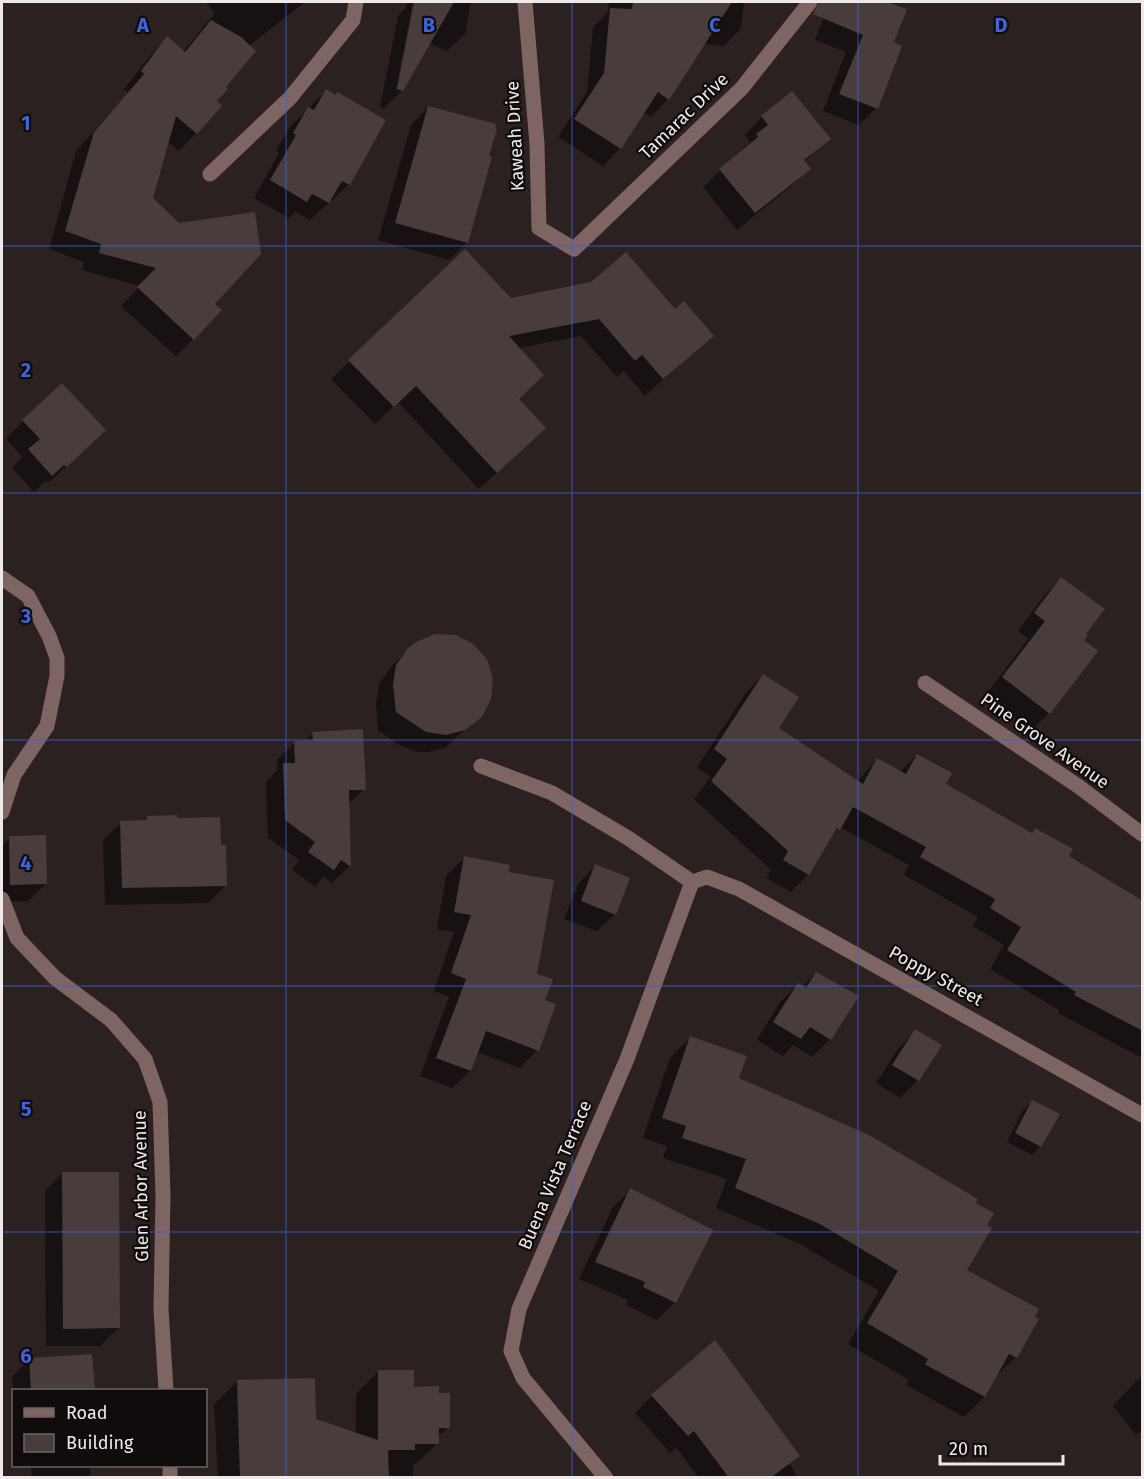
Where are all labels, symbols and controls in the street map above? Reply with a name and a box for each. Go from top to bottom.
text: A [136,13,150,37]
text: B [423,13,435,37]
text: C [709,13,721,37]
text: D [994,13,1008,37]
street label: Tamarac Drive [635,68,733,164]
street label: Kaweah Drive [501,80,529,192]
text: 1 [21,111,31,135]
text: 2 [21,358,31,382]
text: 3 [20,604,31,628]
street label: Pine Grove Avenue [976,688,1114,794]
text: 4 [20,851,32,875]
street label: Poppy Street [885,941,987,1011]
text: 5 [21,1097,32,1121]
street label: Buena Vista Terrace [514,1097,596,1253]
street label: Glen Arbor Avenue [129,1110,153,1262]
text: 6 [20,1344,32,1368]
legend [12,1389,207,1467]
text: Road [66,1402,108,1424]
scale bar [940,1428,1063,1466]
text: Building [66,1432,134,1454]
text: 20 m [949,1438,988,1460]

